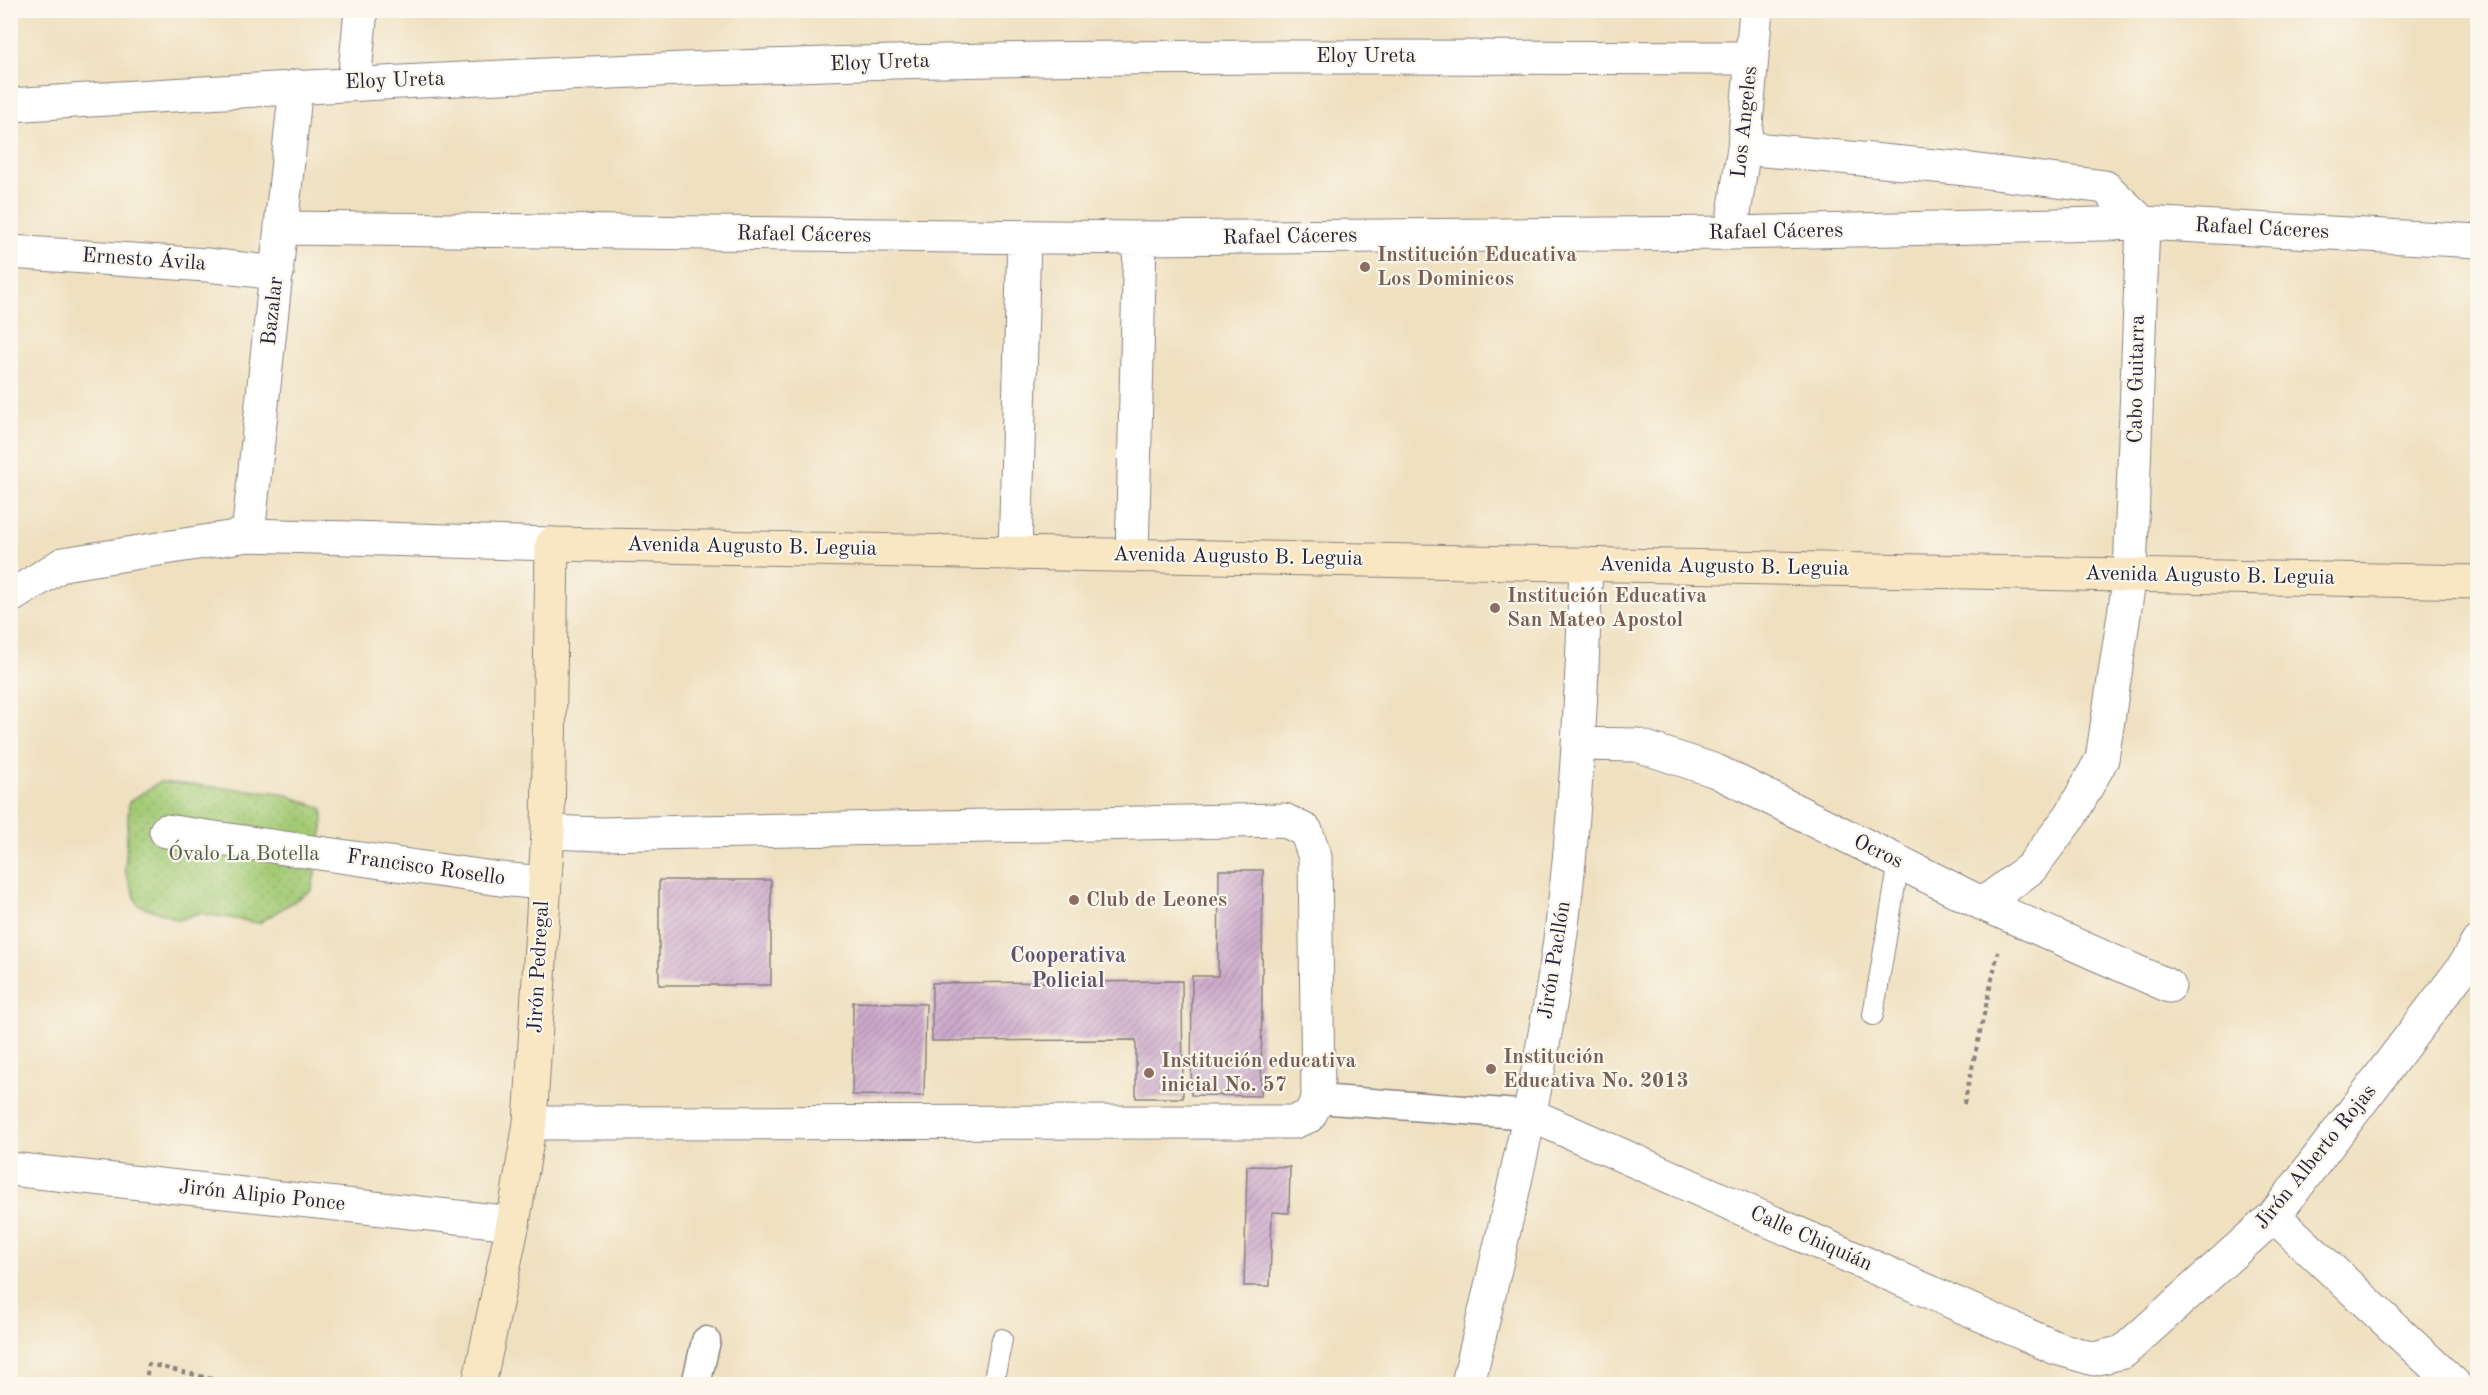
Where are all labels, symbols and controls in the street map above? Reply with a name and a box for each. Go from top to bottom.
street label: Eloy Ureta [1316,46,1416,67]
street label: Eloy Ureta [830,51,930,75]
street label: Los Angeles [1729,65,1761,179]
street label: Eloy Ureta [345,69,445,93]
street label: Rafael Cáceres [2194,215,2330,243]
street label: Rafael Cáceres [1709,220,1843,244]
street label: Rafael Cáceres [737,223,871,247]
street label: Rafael Cáceres [1223,225,1357,249]
street label: Ernesto Ávila [81,241,207,275]
place label: Institución Educativa Los Dominicos [1377,245,1577,290]
marker: Institución Educativa Los Dominicos [1358,260,1372,274]
street label: Bazalar [259,275,287,346]
street label: Cabo Guitarra [2125,314,2149,444]
street label: Avenida Augusto B. Leguia [627,534,877,560]
street label: Avenida Augusto B. Leguia [1113,544,1363,570]
street label: Avenida Augusto B. Leguia [1599,554,1849,580]
street label: Avenida Augusto B. Leguia [2085,563,2335,589]
place label: Institución Educativa San Mateo Apostol [1507,586,1707,631]
marker: Institución Educativa San Mateo Apostol [1488,601,1502,615]
street label: Ocros [1850,831,1906,873]
park label: Óvalo La Botella [168,839,320,865]
street label: Francisco Rosello [345,846,507,890]
place label: Club de Leones [1086,890,1227,911]
marker: Club de Leones [1067,893,1081,907]
street label: Jirón Pacllón [1535,899,1575,1021]
street label: Jirón Pedregal [525,900,553,1034]
district label: Cooperativa Policial [1010,945,1126,992]
place label: Institución Educativa No. 2013 [1503,1047,1689,1092]
place label: Institución educativa inicial No. 57 [1161,1051,1357,1096]
marker: Institución Educativa No. 2013 [1484,1062,1498,1076]
marker: Institución educativa inicial No. 57 [1142,1066,1156,1080]
street label: Jirón Alberto Rojas [2251,1081,2381,1233]
street label: Jirón Alipio Ponce [178,1177,346,1215]
street label: Calle Chiquián [1747,1203,1875,1275]

